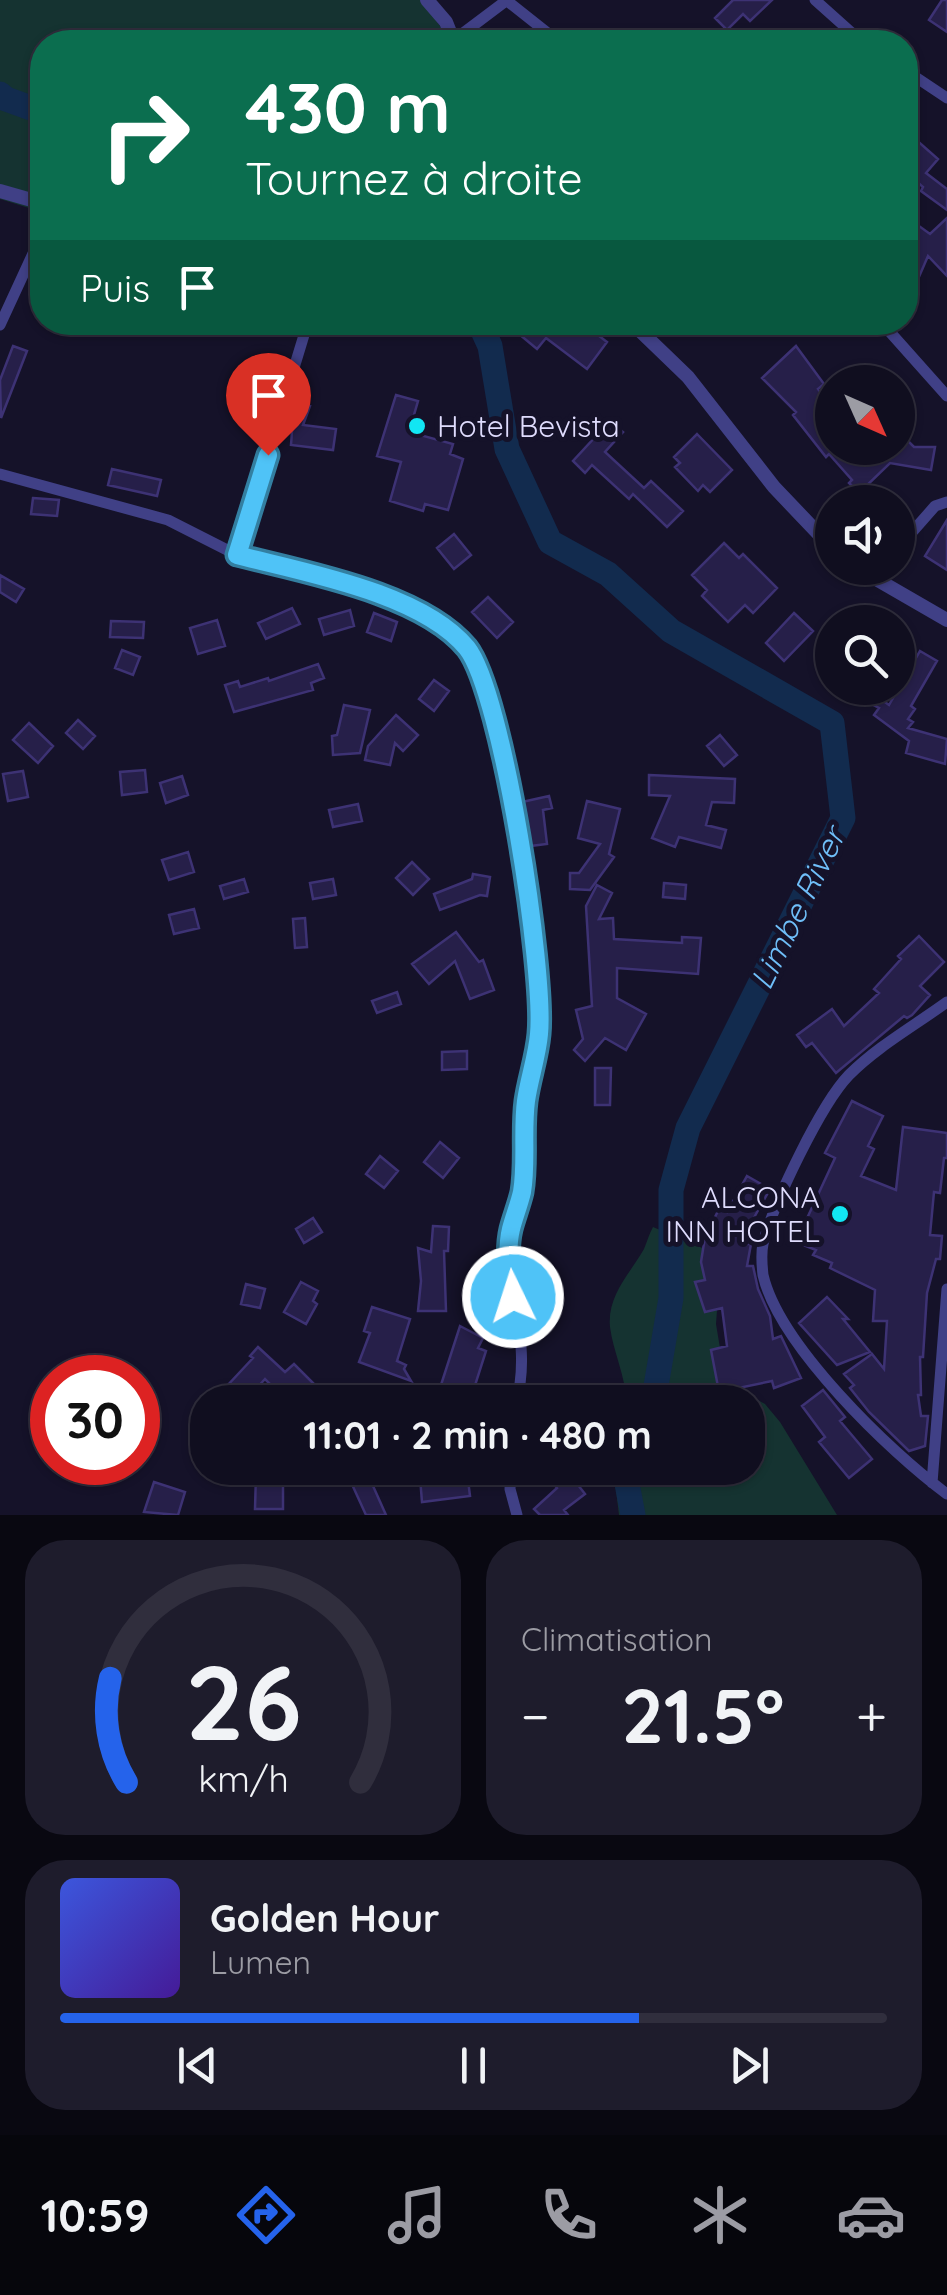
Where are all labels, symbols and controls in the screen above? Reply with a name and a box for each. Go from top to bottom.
text: 430 m [245,63,451,151]
icon: right [80,70,210,200]
text: Tournez à droite [245,150,583,206]
icon: arrive [170,260,225,315]
text: Puis [80,264,150,312]
pin [226,353,311,456]
north arrow [815,365,915,465]
map controls [815,365,915,705]
icon: arrive [241,368,296,423]
place label: Hotel Bevista [437,407,620,445]
marker: Hotel Bevista [406,415,428,437]
button: sound [815,485,915,585]
button: search [815,605,915,705]
water label: Limbe River [741,817,855,995]
place label: ALCONA INN HOTEL [666,1178,820,1250]
marker: ALCONA INN HOTEL [829,1203,851,1225]
position arrow [461,1245,565,1349]
speed limit sign: 30 [30,1355,160,1485]
text: 11:01 · 2 min · 480 m [303,1411,652,1459]
text: Climatisation [521,1619,713,1659]
text: 26 [185,1636,301,1766]
text: 21.5° [621,1668,784,1762]
text: − [521,1681,550,1750]
text: + [856,1681,887,1750]
text: km/h [198,1756,288,1801]
text: Golden Hour [210,1894,439,1942]
text: Lumen [210,1942,311,1982]
icon: previous [170,2038,225,2093]
icon: pause [446,2038,501,2093]
icon: next [722,2038,777,2093]
icon: directions [231,2180,301,2250]
icon: music [382,2180,452,2250]
icon: phone [534,2180,604,2250]
icon: climate [685,2180,755,2250]
icon: car [836,2180,906,2250]
text: 10:59 [41,2187,150,2243]

